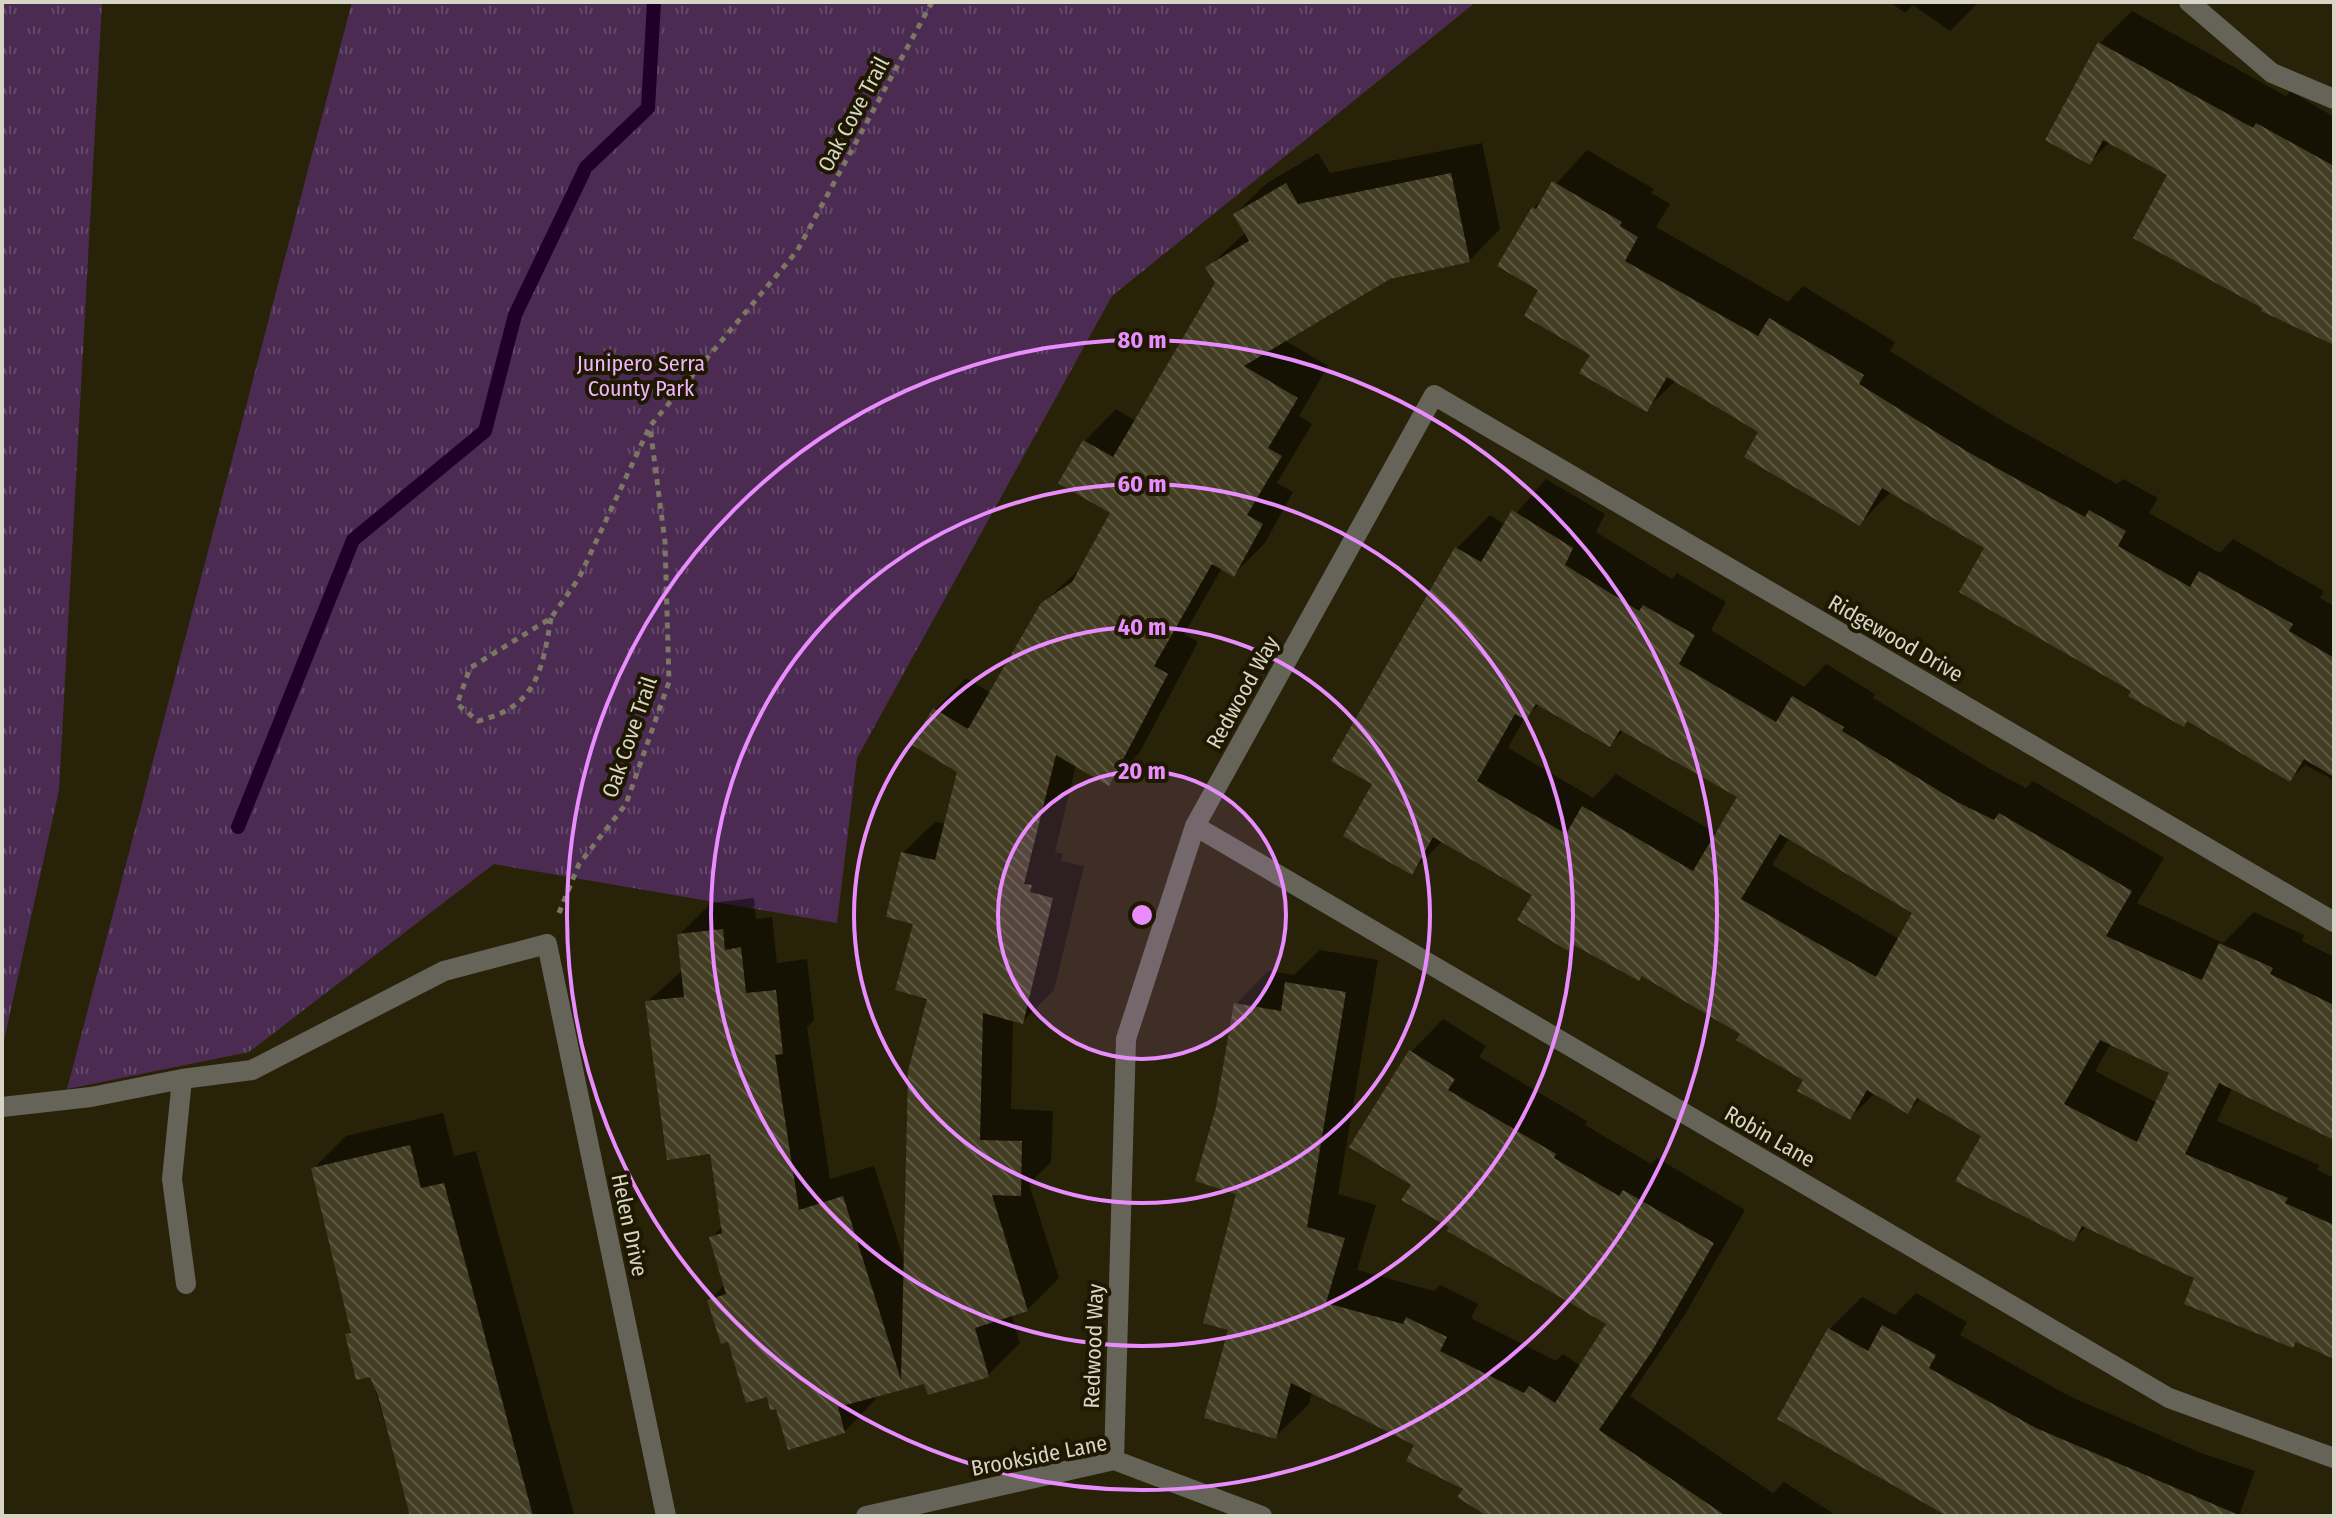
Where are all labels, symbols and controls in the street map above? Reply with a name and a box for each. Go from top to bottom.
street label: Oak Cove Trail [812,52,895,176]
text: 80 m [1117,326,1167,354]
park label: Junipero Serra County Park [577,350,705,402]
text: 60 m [1118,470,1166,498]
street label: Ridgewood Drive [1823,589,1968,688]
text: 40 m [1118,613,1166,641]
street label: Redwood Way [1200,631,1285,753]
street label: Oak Cove Trail [596,673,663,801]
text: 20 m [1117,757,1166,785]
centre of rings [1128,901,1156,929]
street label: Robin Lane [1720,1100,1820,1173]
street label: Helen Drive [605,1171,654,1279]
street label: Redwood Way [1078,1283,1109,1409]
street label: Brookside Lane [969,1429,1109,1482]

